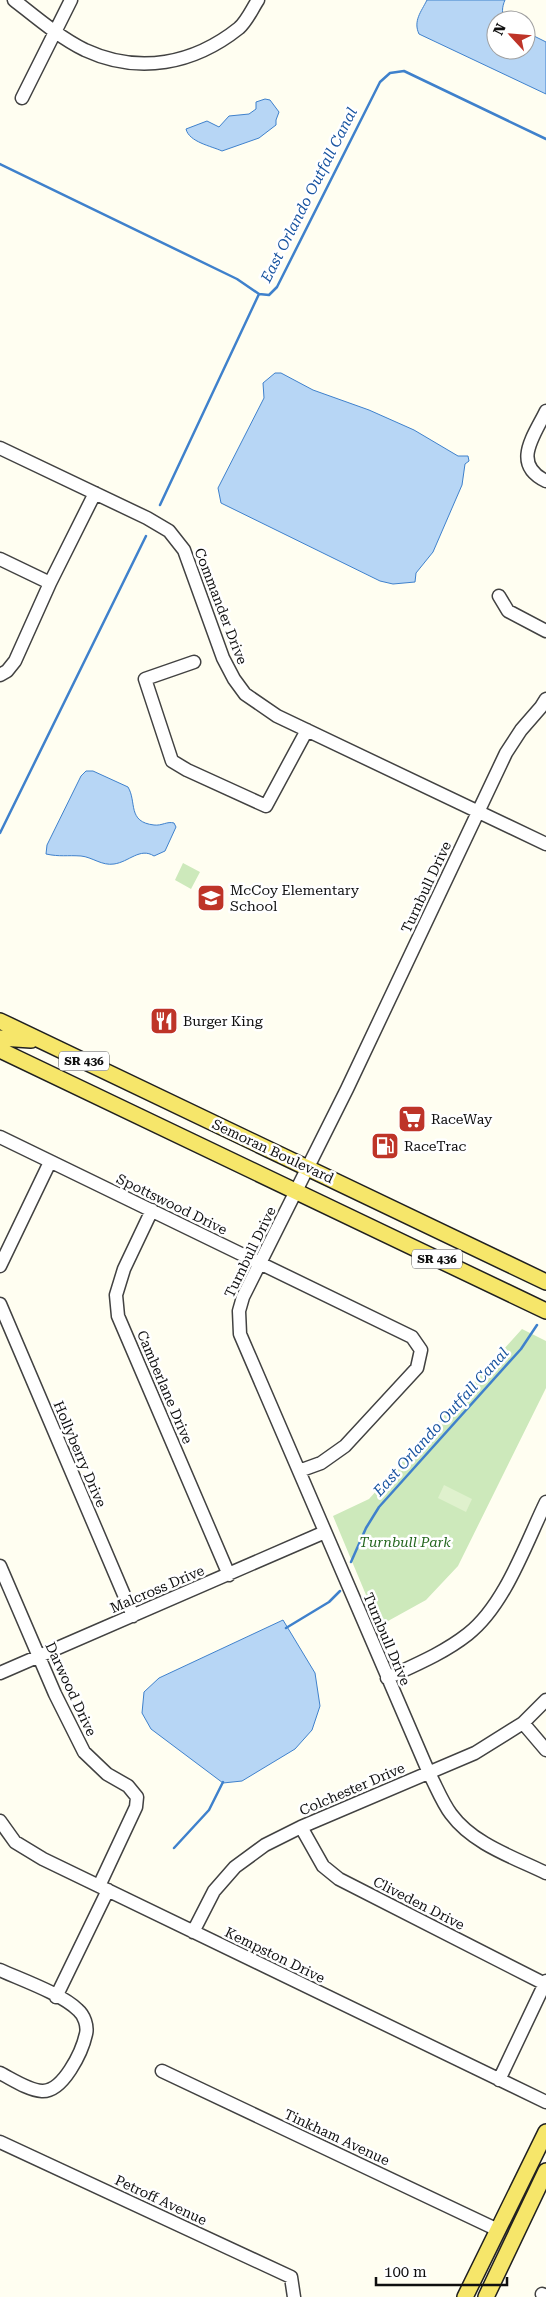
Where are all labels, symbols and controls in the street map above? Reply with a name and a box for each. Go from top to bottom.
north arrow [486,10,536,60]
text: N [490,21,509,38]
water label: East Orlando Outfall Canal [257,104,361,286]
street label: Commander Drive [191,546,251,667]
street label: Turnbull Drive [398,838,454,935]
place label: McCoy Elementary School [230,882,360,914]
school or university icon: McCoy Elementary School [196,883,226,913]
restaurant icon: Burger King [149,1006,179,1036]
place label: Burger King [183,1013,263,1029]
road number: SR 436 [59,1052,109,1070]
supermarket icon: RaceWay [397,1104,427,1134]
place label: RaceWay [431,1111,493,1127]
street label: Semoran Boulevard [210,1116,336,1186]
fuel station icon: RaceTrac [370,1131,400,1161]
place label: RaceTrac [404,1138,466,1154]
street label: Spottswood Drive [114,1170,230,1238]
street label: Turnbull Drive [221,1204,279,1300]
road number: SR 436 [412,1250,462,1268]
street label: Camberlane Drive [134,1328,196,1446]
water label: East Orlando Outfall Canal [369,1344,513,1501]
street label: Hollyberry Drive [50,1398,110,1510]
park label: Turnbull Park [359,1534,451,1550]
street label: Malcross Drive [108,1562,207,1616]
street label: Turnbull Drive [360,1590,414,1688]
street label: Darwood Drive [42,1639,100,1739]
street label: Colchester Drive [297,1759,407,1818]
street label: Cliveden Drive [371,1873,468,1933]
street label: Kempston Drive [223,1924,328,1986]
street label: Tinkham Avenue [282,2106,392,2169]
street label: Petroff Avenue [113,2172,210,2228]
scale bar [376,2254,507,2286]
text: 100 m [384,2263,427,2281]

